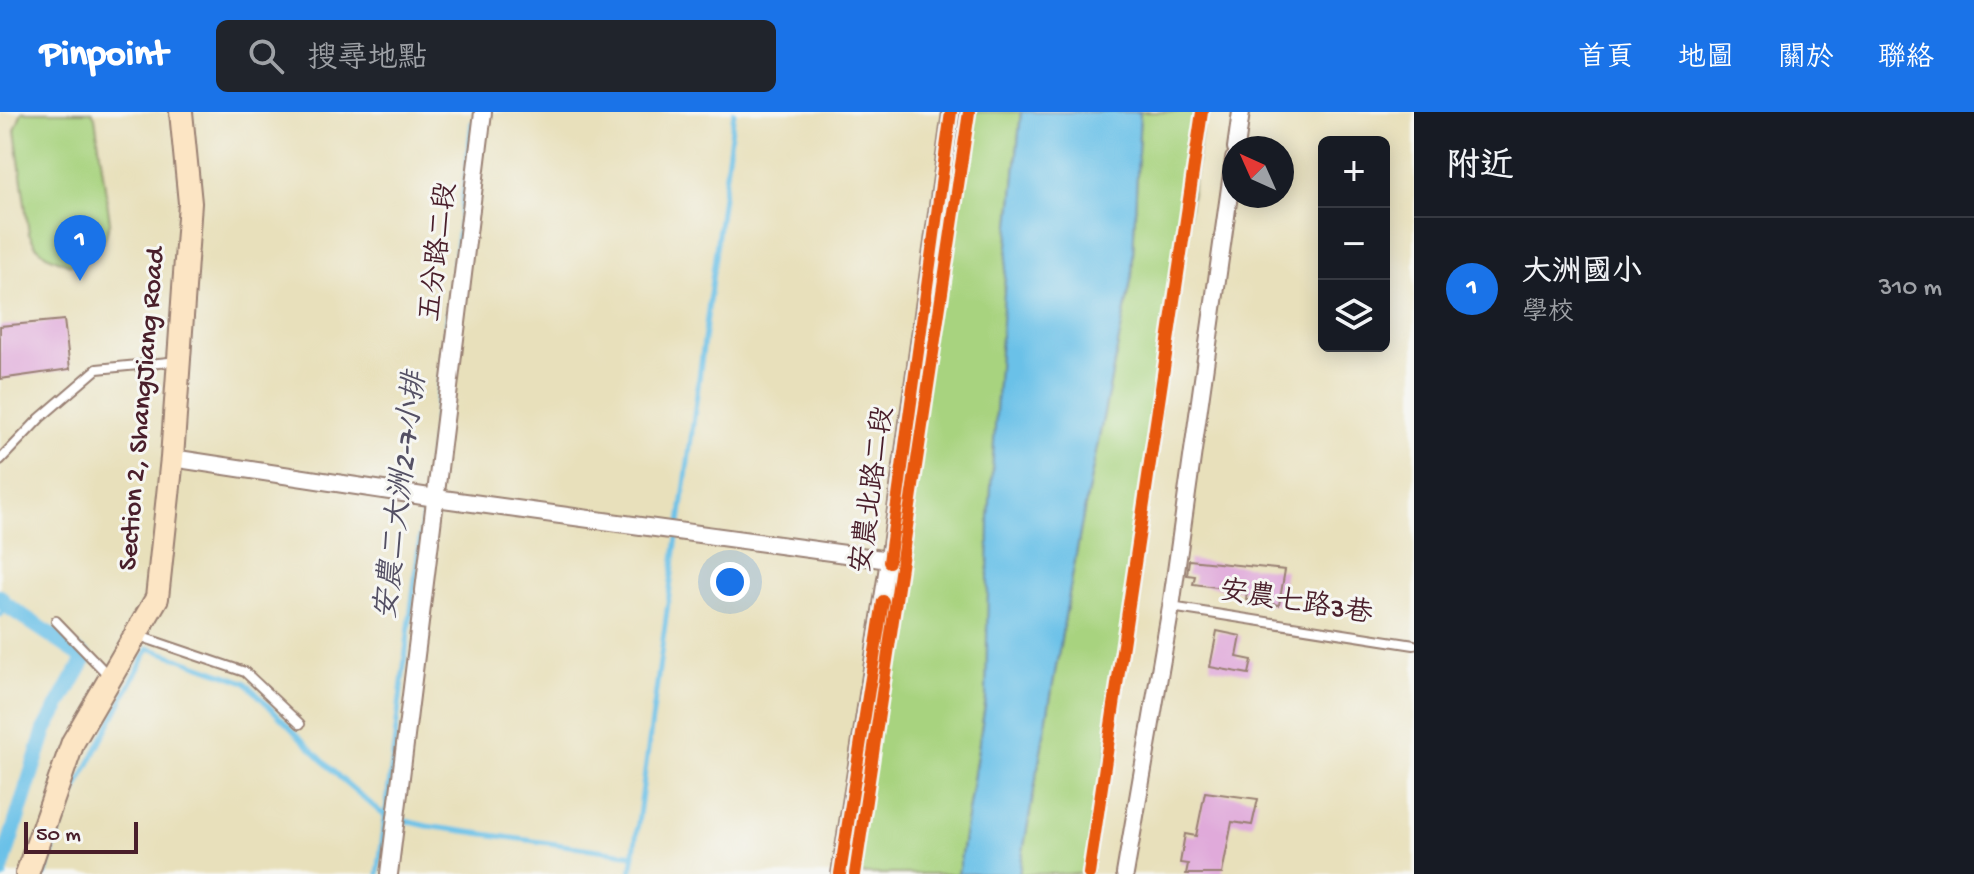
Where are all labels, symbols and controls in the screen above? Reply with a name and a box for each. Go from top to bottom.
search box [216,20,776,92]
text: Pinpoint [40,34,168,78]
icon: search [244,34,288,78]
text: 搜尋地點 [308,43,428,78]
text: 首頁 [1578,43,1634,76]
text: 地圖 [1678,43,1734,76]
text: 關於 [1778,43,1834,76]
text: 聯絡 [1878,43,1934,76]
north arrow [1222,136,1294,208]
map controls [1318,136,1390,352]
button: + [1318,136,1390,208]
text: 附近 [1446,149,1514,189]
street label: 五分路二段 [413,180,465,323]
button: − [1318,208,1390,280]
pin: 1 [54,215,106,281]
street label: Section 2, ShangJiang Road [112,243,174,572]
text: 大洲國小 [1522,257,1642,292]
text: 1 [1467,274,1477,305]
text: 310 m [1879,274,1942,305]
button: layers [1318,280,1390,352]
text: 學校 [1522,299,1574,330]
water label: 安農二大洲2-7小排 [368,367,436,622]
street label: 安農北路二段 [844,404,902,575]
your location [710,562,750,602]
street label: 安農七路3巷 [1217,574,1376,633]
scale bar [24,818,138,854]
text: 50 m [36,823,81,849]

